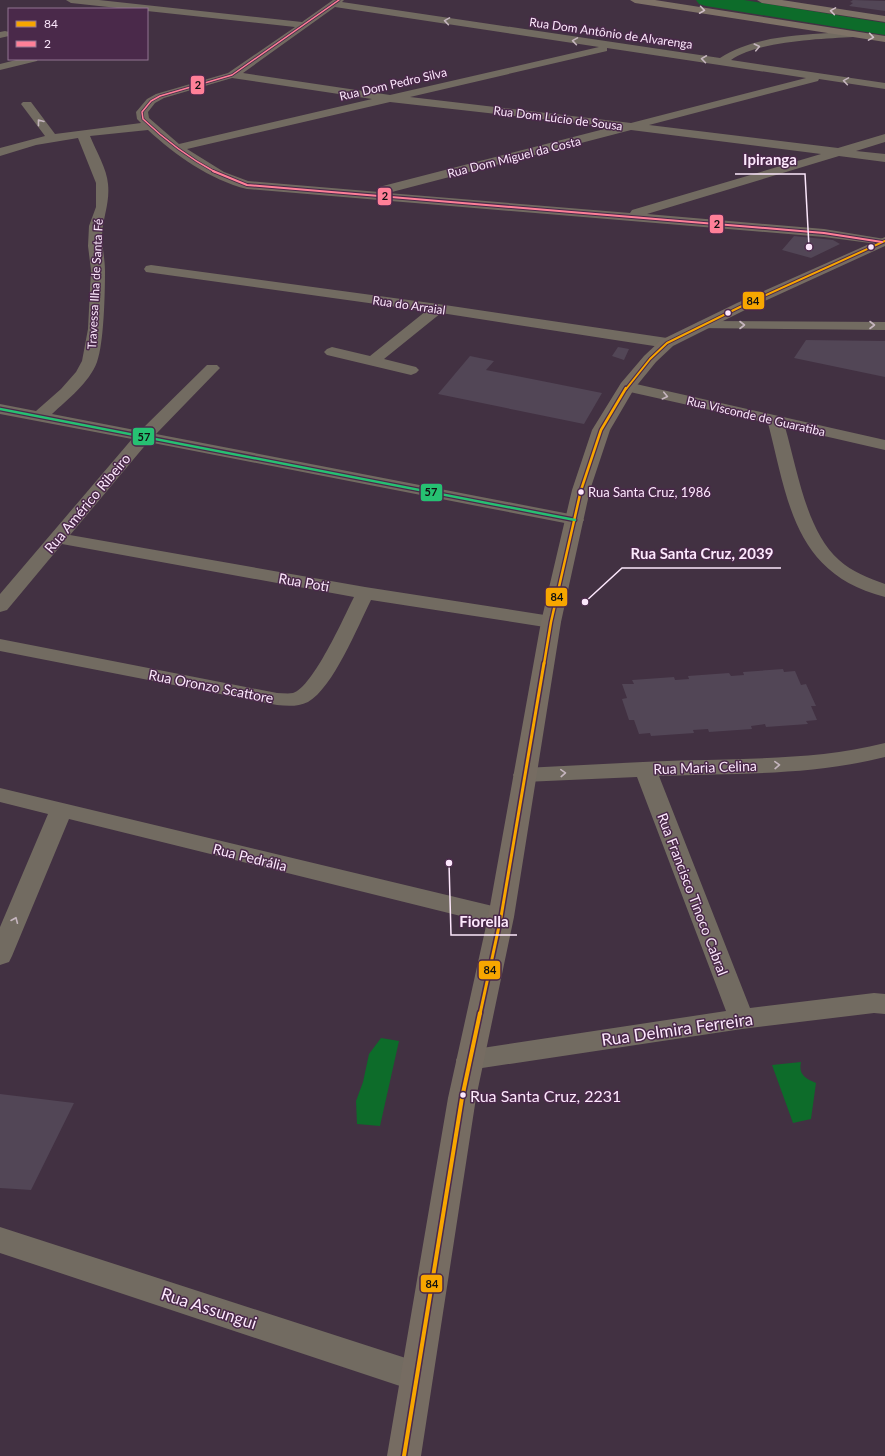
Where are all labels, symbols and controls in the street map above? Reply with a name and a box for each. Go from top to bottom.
one-way arrow [698,5,705,14]
one-way arrow [830,7,836,16]
legend [8,8,148,60]
street label: Rua Dom Antônio de Alvarenga [528,14,694,52]
text: 84 [44,16,58,31]
one-way arrow [444,17,450,26]
one-way arrow [868,32,875,41]
text: 2 [44,36,51,51]
one-way arrow [572,37,578,46]
one-way arrow [753,44,760,52]
one-way arrow [701,55,707,64]
street label: Rua Dom Pedro Silva [338,64,448,104]
line badge: 2 [190,75,205,95]
one-way arrow [843,77,850,85]
text: 2 [195,78,201,91]
street label: Rua Dom Lúcio de Sousa [493,103,623,133]
one-way arrow [37,120,44,127]
street label: Rua Dom Miguel da Costa [446,133,582,181]
callout: Ipiranga [735,147,805,174]
text: Ipiranga [743,150,797,168]
line badge: 2 [377,187,392,206]
text: 2 [382,189,388,202]
line badge: 2 [709,214,724,234]
text: 2 [714,217,720,230]
street label: Travessa Ilha de Santa Fé [84,218,106,350]
unlabelled marker [866,242,876,252]
line badge: 84 [742,291,765,310]
street label: Rua do Arraial [372,292,446,318]
text: 84 [747,294,760,307]
unlabelled marker [723,308,733,318]
one-way arrow [739,321,745,329]
one-way arrow [869,321,875,329]
one-way arrow [662,391,668,399]
street label: Rua Visconde de Guaratiba [685,393,827,439]
line badge: 57 [132,427,155,446]
text: 57 [138,430,150,443]
street label: Rua Américo Ribeiro [40,450,134,556]
line badge: 57 [420,483,443,502]
place label: Rua Santa Cruz, 1986 [588,484,711,500]
text: 57 [425,485,437,498]
marker: Rua Santa Cruz, 1986 [576,487,586,497]
callout: Rua Santa Cruz, 2039 [622,541,781,568]
text: Rua Santa Cruz, 2039 [631,544,773,562]
street label: Rua Poti [277,569,331,595]
line badge: 84 [545,587,568,607]
text: 84 [551,590,564,603]
street label: Rua Oronzo Scattore [147,666,275,706]
street label: Rua Maria Celina [653,757,757,777]
one-way arrow [774,761,780,769]
one-way arrow [560,769,566,778]
street label: Rua Francisco Tinoco Cabral [654,810,732,978]
street label: Rua Pedrália [211,840,289,874]
callout: Fiorella [451,908,517,935]
text: Fiorella [459,912,509,930]
one-way arrow [10,917,18,925]
line badge: 84 [478,960,501,980]
text: 84 [484,963,497,976]
street label: Rua Delmira Ferreira [600,1008,754,1050]
place label: Rua Santa Cruz, 2231 [470,1086,621,1105]
marker: Rua Santa Cruz, 2231 [458,1090,468,1100]
line badge: 84 [420,1274,443,1293]
text: 84 [426,1277,439,1290]
street label: Rua Assungui [158,1283,260,1333]

